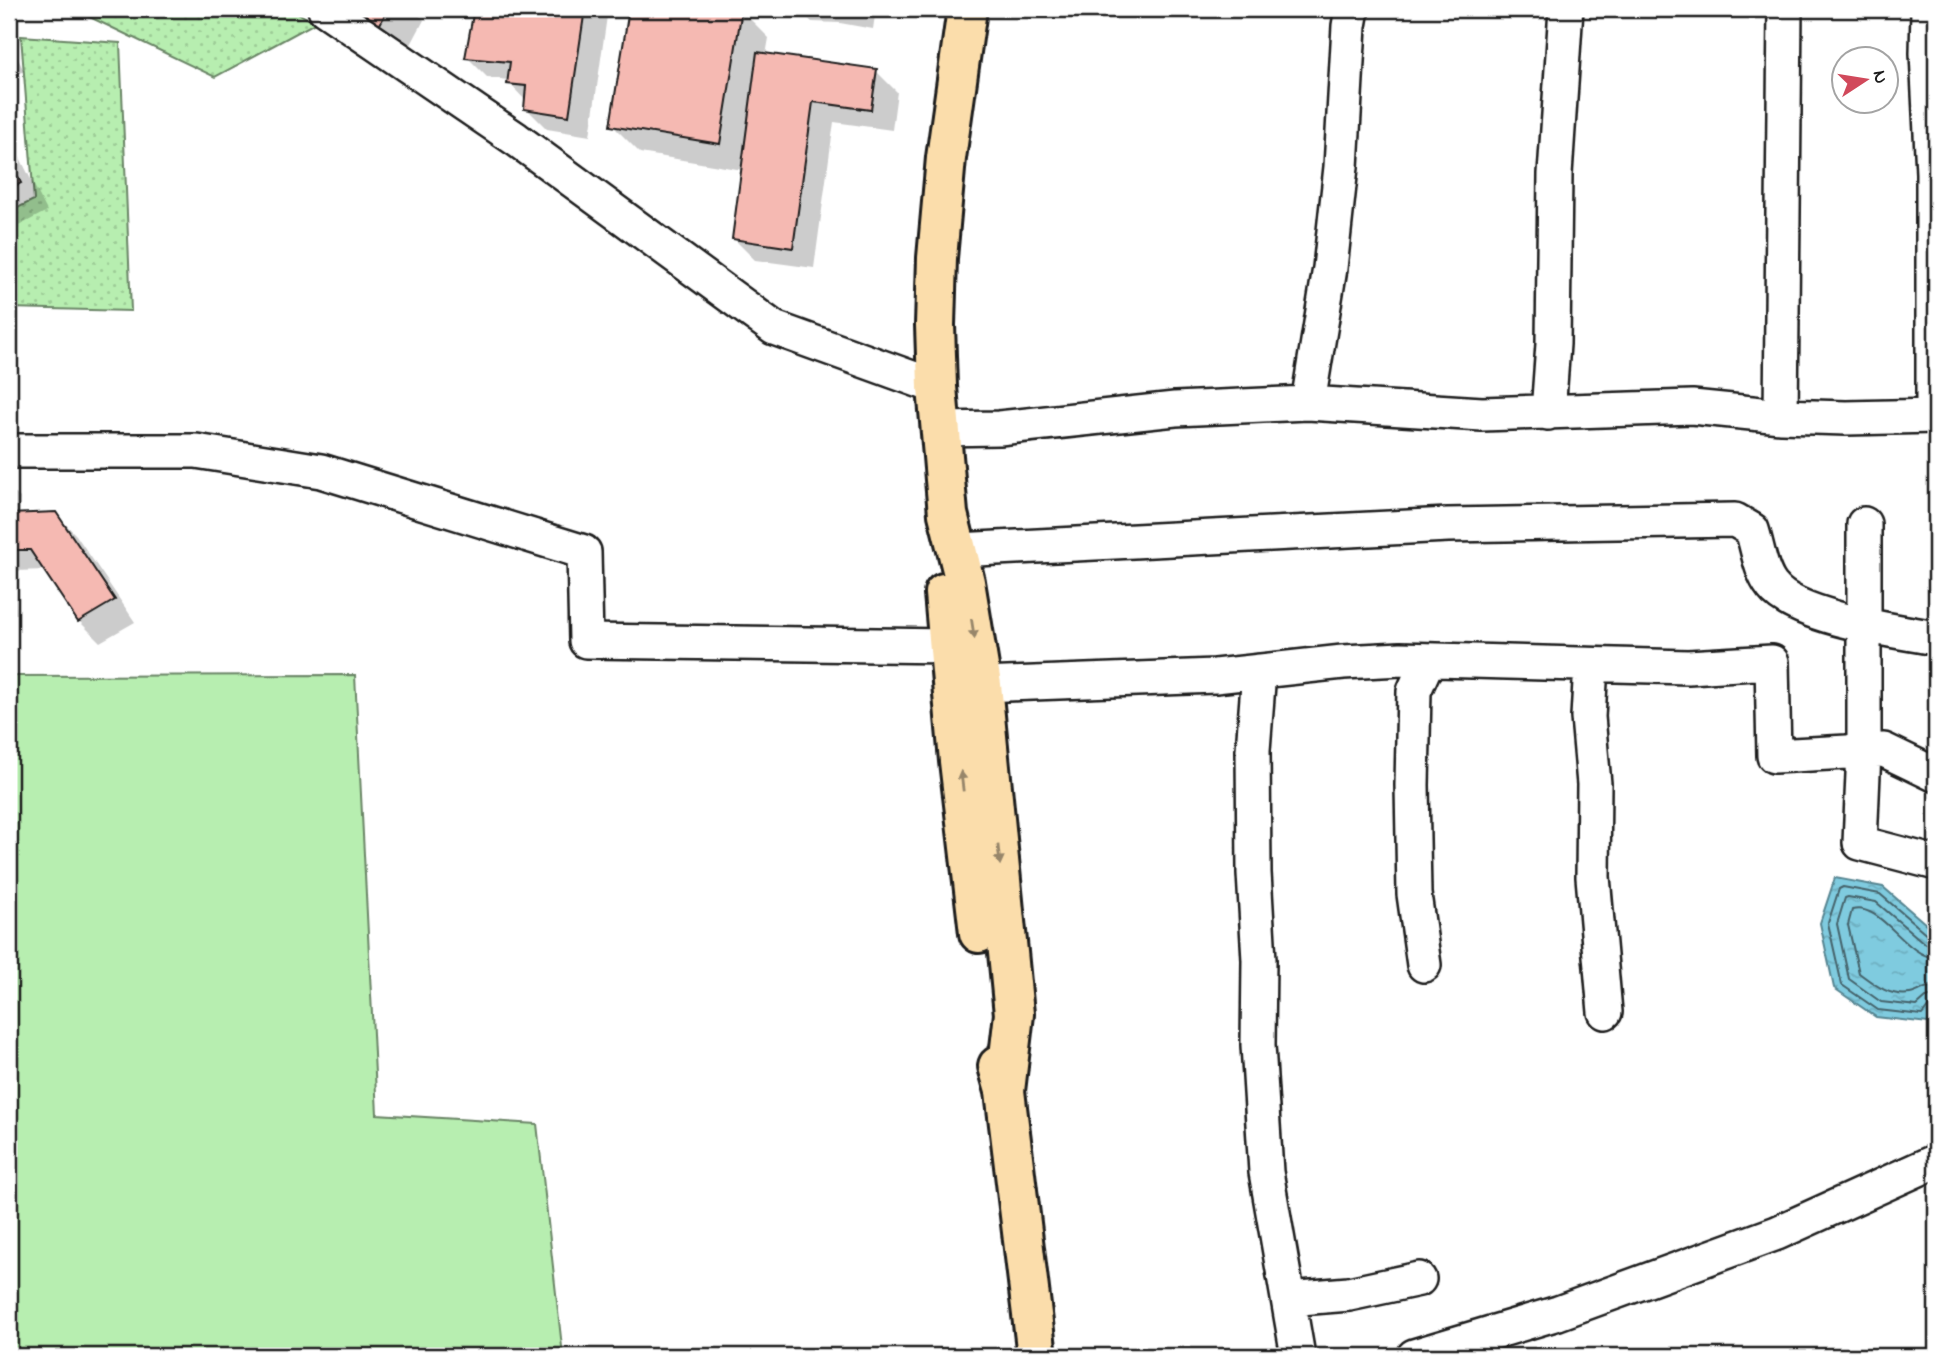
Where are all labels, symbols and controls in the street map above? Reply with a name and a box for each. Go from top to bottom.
north arrow [1829,46,1899,116]
text: N [1865,68,1894,86]
one-way arrow [968,618,979,640]
one-way arrow [956,770,967,792]
one-way arrow [993,844,1004,866]

